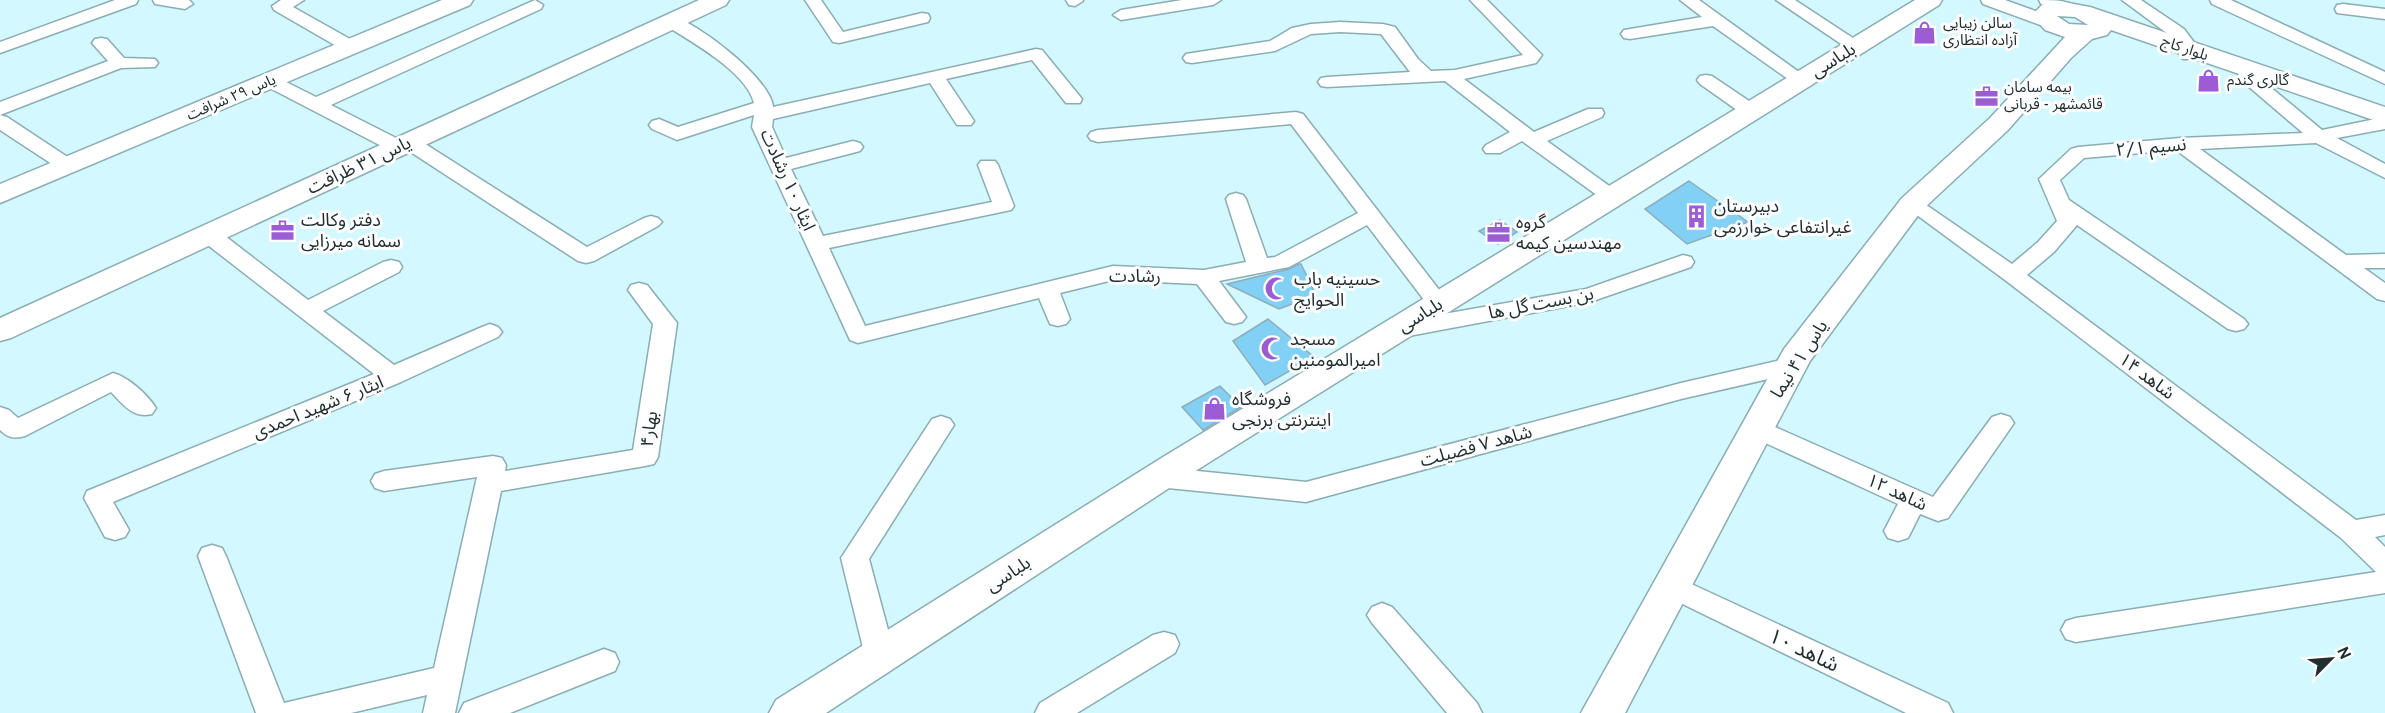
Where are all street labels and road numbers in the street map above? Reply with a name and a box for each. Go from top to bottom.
street label: بلوار کاج [2158,33,2210,67]
street label: بلباسی [1807,39,1861,84]
street label: یاس ۲۹ شرافت [184,71,279,126]
street label: ایثار ۱۰ رشادت [754,126,819,235]
street label: یاس ۳۱ ظرافت [304,132,415,201]
street label: نسیم ۲/۱ [2115,134,2187,163]
street label: رشادت [1109,266,1161,289]
street label: بن بست گل ها [1487,283,1596,326]
street label: بلباسی [1394,294,1448,339]
street label: یاس ۴۱ نیما [1766,316,1834,403]
street label: شاهد ۱۴ [2114,349,2179,406]
street label: ایثار ۶ شهید احمدی [250,372,387,445]
street label: بهار۴ [637,410,664,449]
street label: شاهد ۷ فضیلت [1418,421,1535,473]
street label: شاهد ۱۲ [1862,469,1930,517]
street label: بلباسی [982,552,1036,598]
street label: شاهد ۱۰ [1764,623,1843,679]

